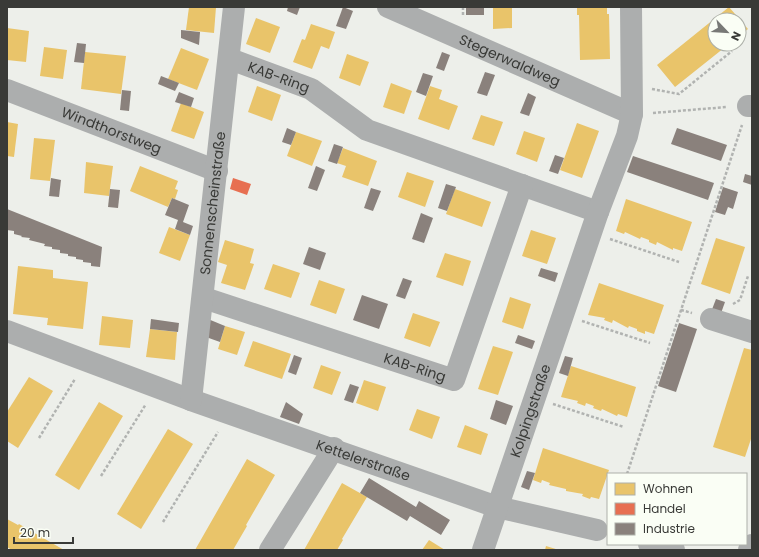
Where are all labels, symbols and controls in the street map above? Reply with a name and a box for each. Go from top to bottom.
north arrow [707,12,747,52]
street label: Stegerwaldweg [456,29,564,91]
text: N [727,29,745,43]
street label: KAB-Ring [245,56,313,98]
street label: Windthorstweg [58,102,165,159]
street label: Sonnenscheinstraße [195,130,230,276]
street label: KAB-Ring [381,348,449,387]
street label: Kolpingstraße [505,361,556,460]
street label: Kettelerstraße [313,435,413,486]
legend [607,473,747,545]
text: Wohnen [643,480,693,497]
text: Handel [643,500,686,517]
scale bar [14,519,73,545]
text: Industrie [643,520,695,537]
text: 20 m [20,524,50,541]

